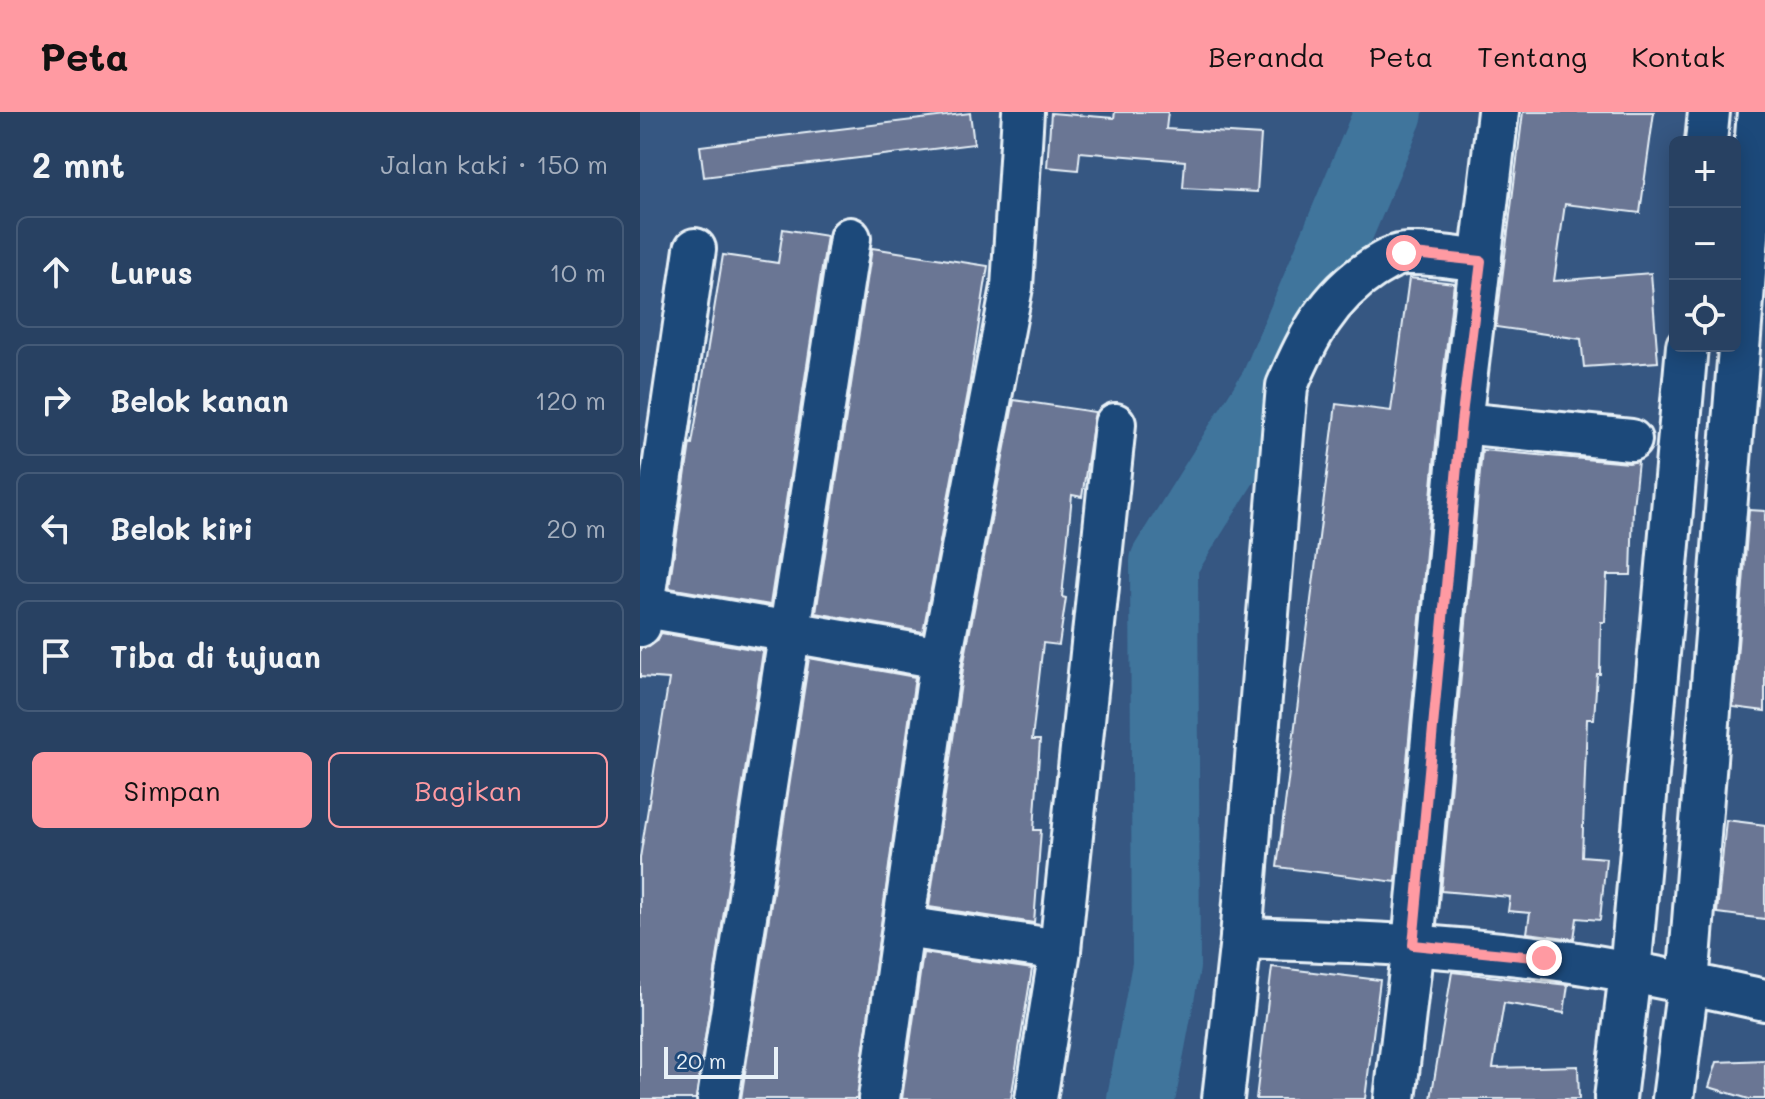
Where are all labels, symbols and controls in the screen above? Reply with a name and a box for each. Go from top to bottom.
text: Peta [40,31,129,81]
text: Beranda [1208,38,1325,74]
text: Peta [1369,38,1433,74]
text: Tentang [1477,38,1587,74]
text: Kontak [1631,38,1725,74]
map controls [1669,136,1741,352]
button: + [1669,136,1741,208]
text: 2 mnt [32,142,125,187]
text: Jalan kaki · 150 m [380,147,608,181]
button: − [1669,208,1741,280]
route start [1386,235,1422,271]
icon: ahead [34,250,78,294]
text: Lurus [110,252,193,292]
text: 10 m [549,255,606,289]
button: locate [1669,280,1741,352]
icon: right [34,378,78,422]
text: Belok kanan [110,380,289,420]
text: 120 m [535,383,606,417]
icon: left [34,506,78,550]
text: Belok kiri [110,508,253,548]
text: 20 m [546,511,606,545]
icon: arrive [34,634,78,678]
text: Tiba di tujuan [110,636,321,676]
button: Simpan [32,752,312,828]
button: Bagikan [328,752,608,828]
route end [1526,940,1562,976]
scale bar [664,1043,778,1079]
text: 20 m [676,1046,726,1075]

